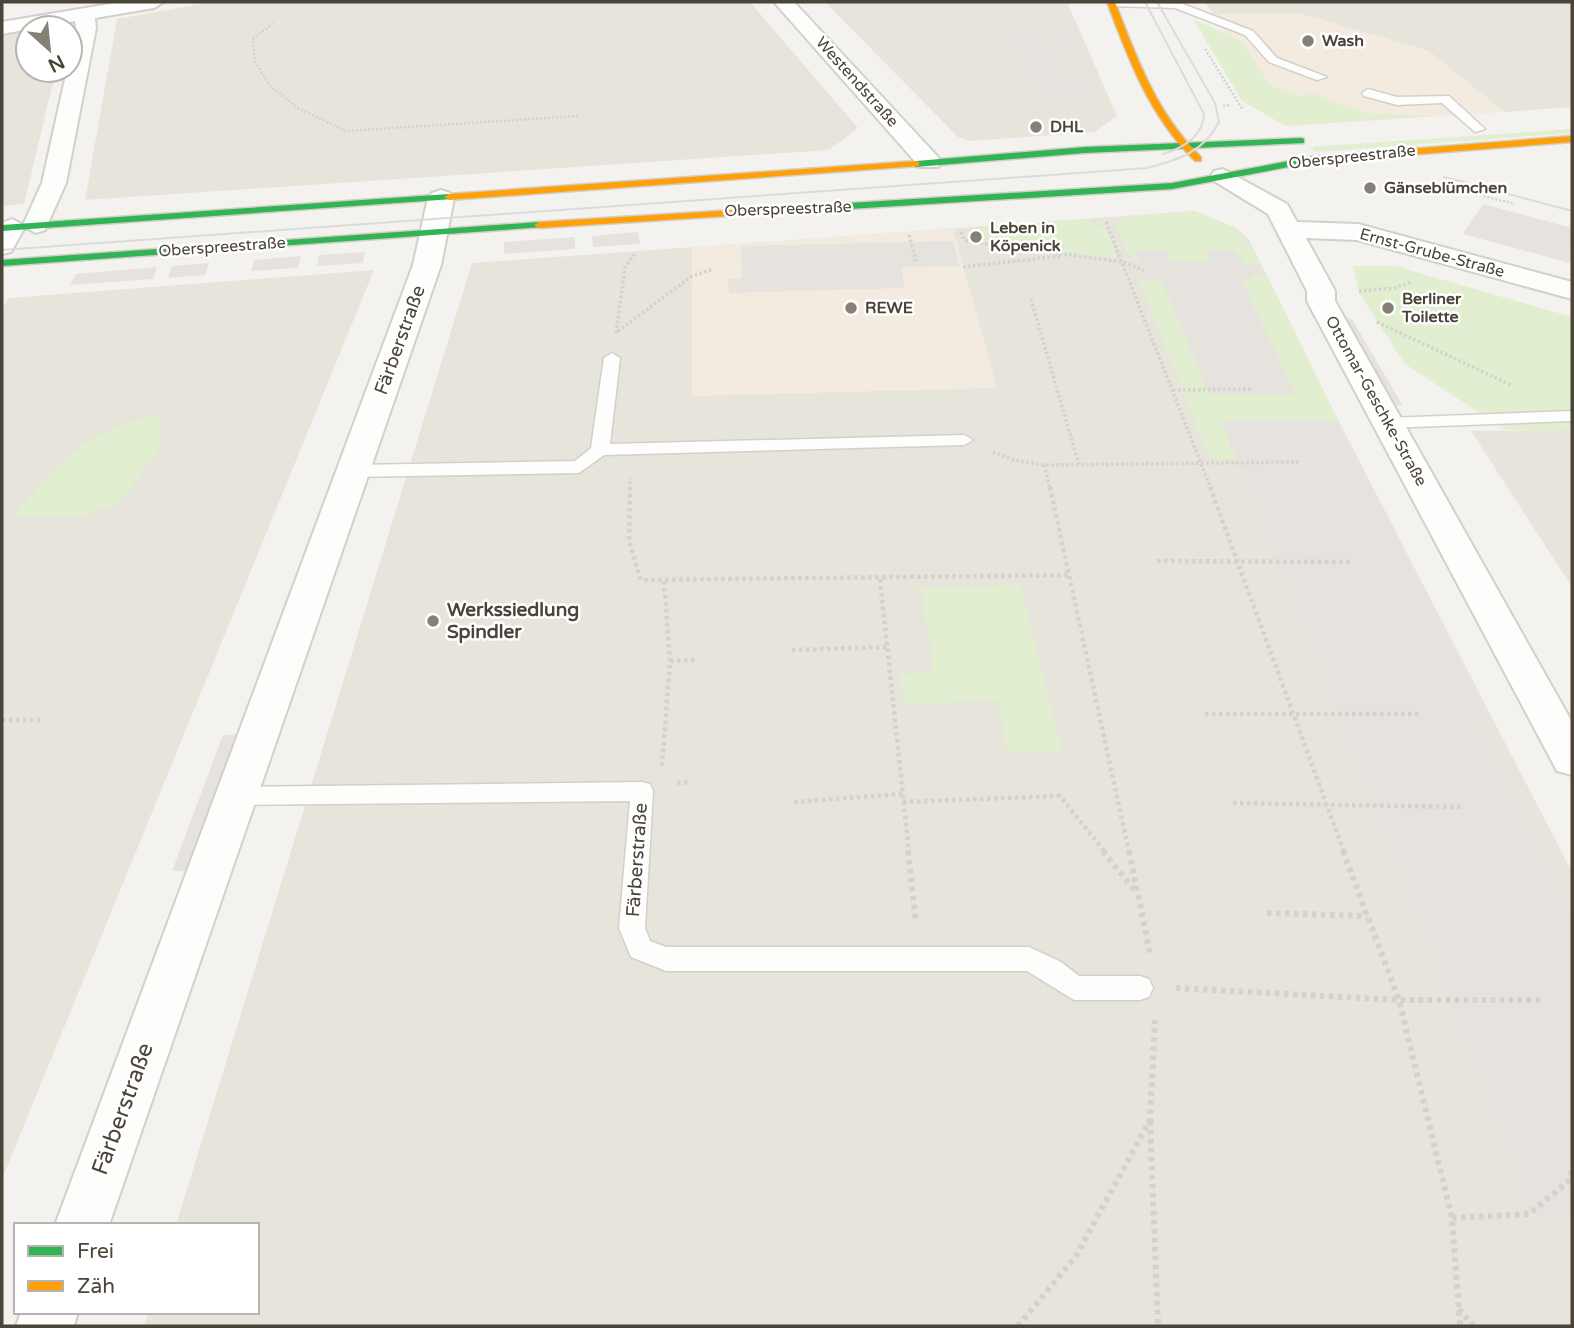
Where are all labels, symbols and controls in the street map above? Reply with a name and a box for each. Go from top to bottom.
north arrow [14,14,84,84]
place label: Wash [1322,31,1364,51]
street label: Westendstraße [811,33,903,131]
marker: Wash [1300,33,1316,49]
text: N [44,50,68,77]
place label: DHL [1050,117,1084,137]
marker: DHL [1028,119,1044,135]
street label: Oberspreestraße [1288,140,1416,174]
place label: Gänseblümchen [1384,178,1507,198]
marker: Gänseblümchen [1362,180,1378,196]
street label: Oberspreestraße [724,197,852,221]
place label: Leben in Köpenick [990,218,1061,256]
street label: Ernst-Grube-Straße [1357,224,1507,282]
marker: Leben in Köpenick [968,229,984,245]
street label: Oberspreestraße [158,233,286,261]
street label: Färberstraße [370,282,430,398]
place label: Berliner Toilette [1401,289,1462,327]
place label: REWE [865,298,913,318]
marker: REWE [843,300,859,316]
marker: Berliner Toilette [1380,300,1396,316]
street label: Ottomar-Geschke-Straße [1321,312,1431,490]
place label: Werkssiedlung Spindler [447,599,579,644]
marker: Werkssiedlung Spindler [425,613,441,629]
street label: Färberstraße [622,802,652,918]
street label: Färberstraße [86,1039,160,1179]
legend [14,1223,259,1314]
text: Frei [77,1239,114,1264]
text: Zäh [77,1274,115,1299]

